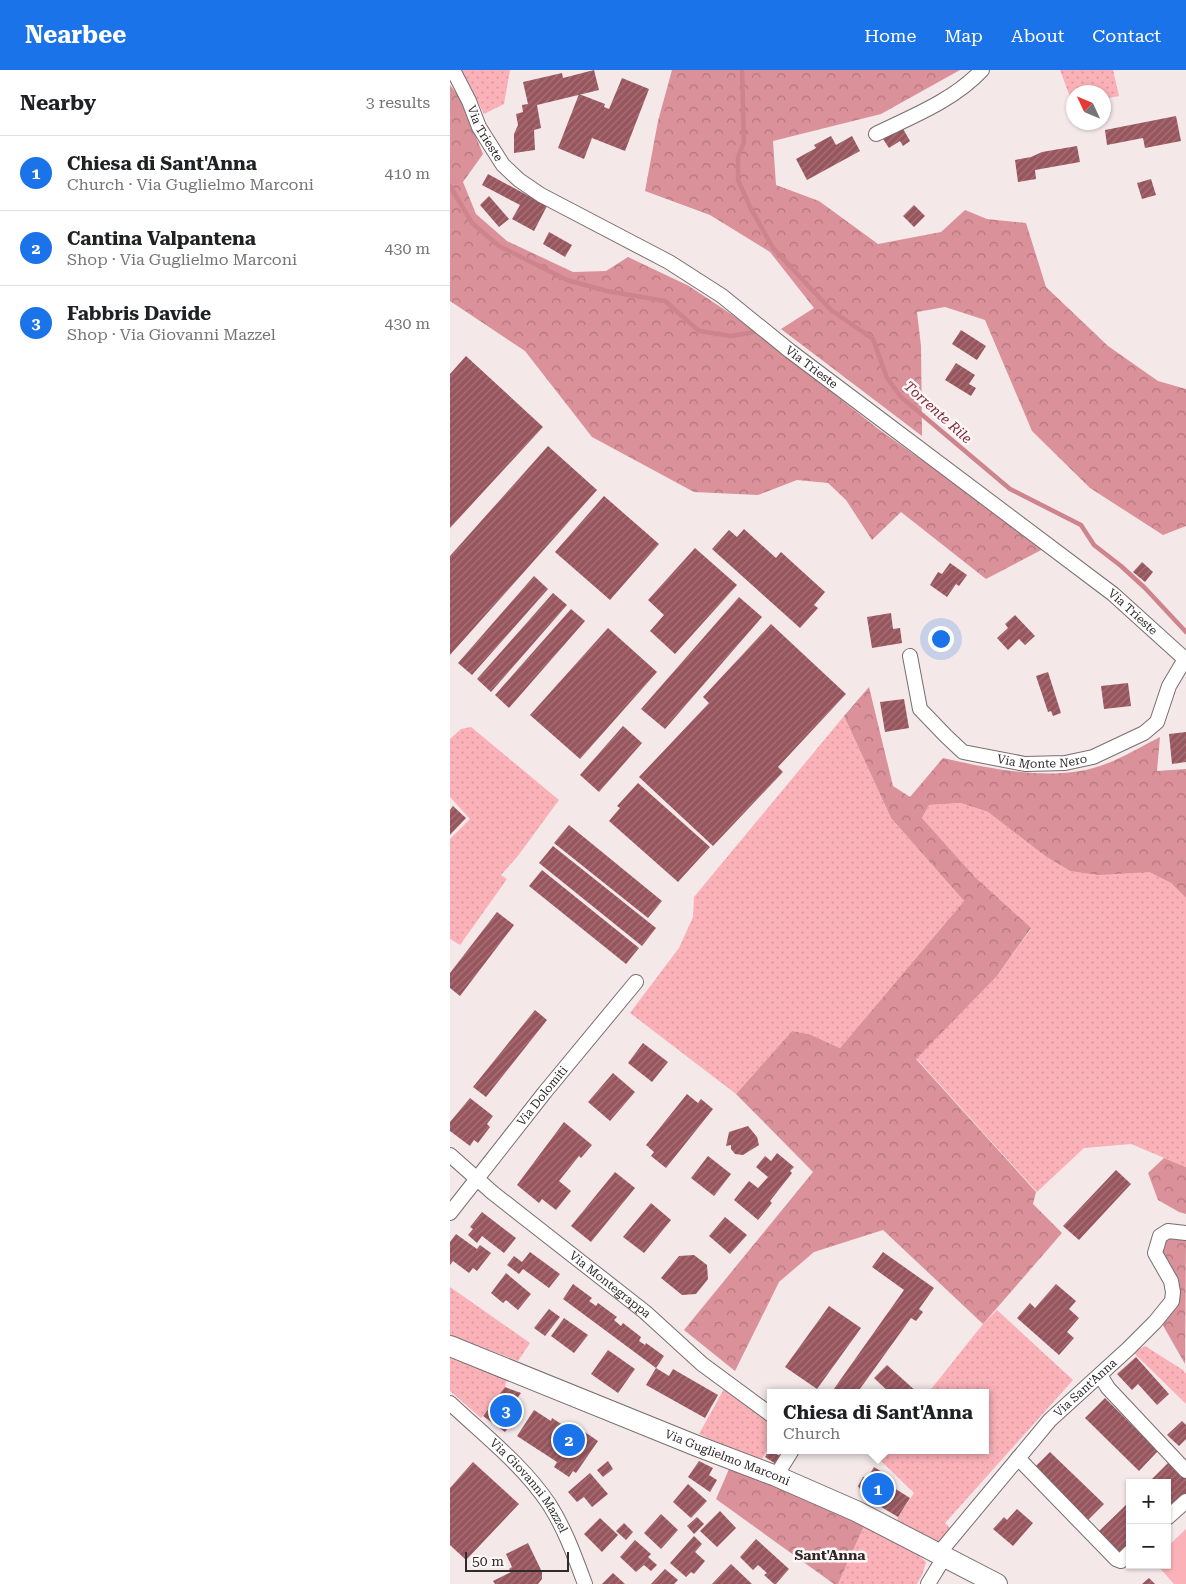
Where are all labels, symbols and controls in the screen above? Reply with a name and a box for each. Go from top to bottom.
text: Nearbee [25,21,126,49]
text: Home [864,25,916,46]
text: Map [944,25,983,46]
text: About [1011,25,1064,46]
text: Contact [1092,25,1161,46]
north arrow [1066,85,1111,130]
text: Nearby [20,91,96,115]
text: 3 results [366,93,430,112]
street label: Via Trieste [464,103,506,164]
text: Chiesa di Sant'Anna [67,152,257,175]
text: 1 [32,164,40,183]
text: 410 m [384,164,430,183]
text: Church · Via Guglielmo Marconi [67,175,314,194]
text: Cantina Valpantena [67,227,256,250]
text: 2 [32,239,40,258]
text: 430 m [384,239,430,258]
text: Shop · Via Guglielmo Marconi [67,250,297,269]
text: Fabbris Davide [67,302,211,325]
text: 3 [32,314,40,333]
text: 430 m [384,314,430,333]
text: Shop · Via Giovanni Mazzel [67,325,276,344]
street label: Via Trieste [783,343,841,392]
water label: Torrente Rile [901,377,975,447]
street label: Via Trieste [1105,586,1161,638]
your location [928,626,954,652]
street label: Via Monte Nero [996,751,1088,772]
street label: Via Dolomiti [514,1063,571,1129]
street label: Via Montegrappa [567,1248,654,1321]
street label: Via Sant'Anna [1051,1355,1120,1420]
popup [767,1389,989,1454]
pin: 3 [490,1392,522,1430]
text: Chiesa di Sant'Anna [783,1401,973,1424]
pin: 2 [553,1421,585,1459]
text: Church [783,1424,840,1443]
street label: Via Guglielmo Marconi [663,1427,792,1488]
street label: Via Giovanni Mazzel [487,1436,571,1535]
pin: 1 [862,1470,894,1508]
map controls [1126,1479,1171,1569]
button: + [1126,1479,1171,1524]
button: − [1126,1524,1171,1569]
district label: Sant'Anna [794,1547,866,1563]
scale bar [465,1549,569,1572]
text: 50 m [472,1553,504,1569]

